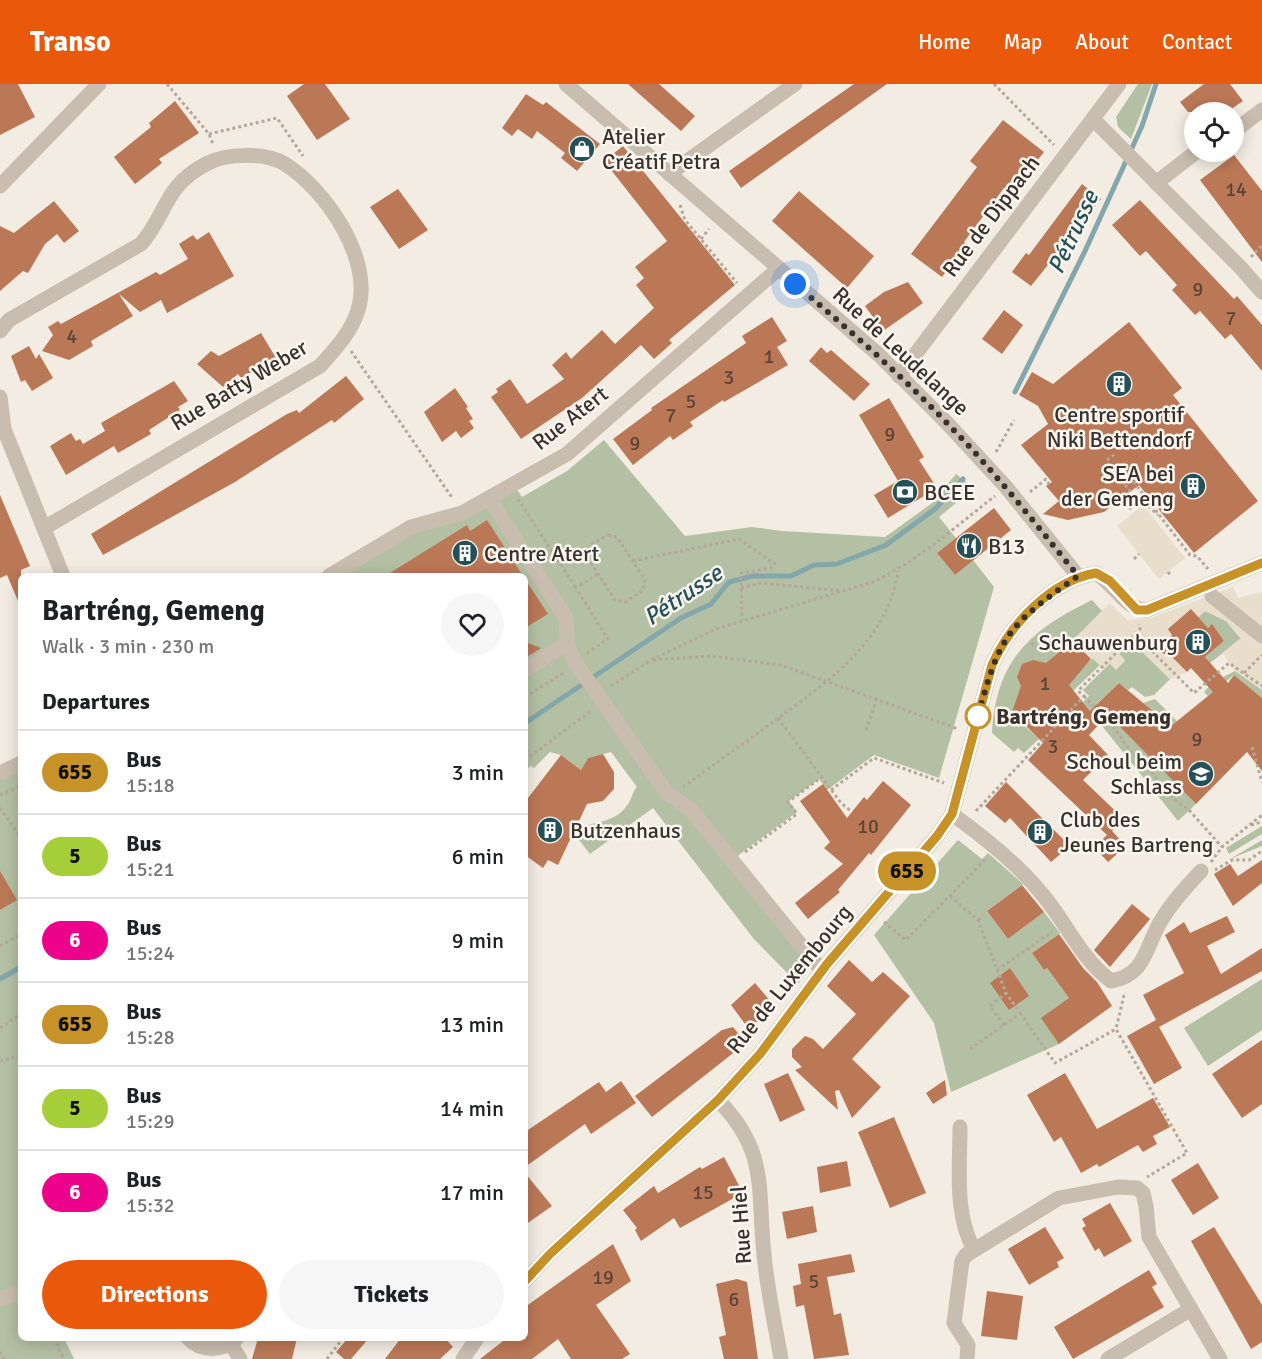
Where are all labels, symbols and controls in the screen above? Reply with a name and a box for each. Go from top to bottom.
text: Transo [30,25,111,59]
text: Home [918,29,971,55]
text: Map [1004,29,1042,55]
text: About [1075,29,1129,55]
text: Contact [1162,29,1232,55]
map controls [1184,102,1244,162]
button: locate [1184,102,1244,162]
place label: Atelier Créatif Petra [602,123,721,175]
shop icon: Atelier Créatif Petra [567,134,597,164]
street label: Rue de Dippach [937,150,1045,282]
house number: 14 [1225,177,1247,202]
water label: Pétrusse [1041,185,1106,278]
your location [780,269,810,299]
house number: 9 [1193,277,1203,302]
street label: Rue de Leudelange [827,281,975,421]
house number: 7 [1226,306,1236,331]
house number: 4 [67,324,78,349]
street label: Rue Batty Weber [166,334,312,436]
house number: 1 [764,344,774,369]
house number: 3 [724,365,734,390]
building icon: Centre sportif Niki Bettendorf [1104,369,1134,399]
street label: Rue Atert [527,380,613,456]
house number: 5 [686,389,696,414]
place label: Centre sportif Niki Bettendorf [1047,401,1193,453]
house number: 7 [666,403,676,428]
house number: 9 [885,422,895,447]
house number: 9 [630,431,640,456]
place label: SEA bei der Gemeng [1061,460,1174,512]
building icon: SEA bei der Gemeng [1178,471,1208,501]
bank icon: BCEE [890,477,920,507]
place label: BCEE [924,479,975,506]
restaurant icon: B13 [954,531,984,561]
place label: B13 [988,533,1025,560]
building icon: Centre Atert [450,538,480,568]
place label: Centre Atert [484,540,599,567]
water label: Pétrusse [638,557,729,632]
button: heart [441,593,504,656]
text: Bartréng, Gemeng [42,594,265,628]
building icon: Schauwenburg [1183,627,1213,657]
place label: Schauwenburg [1038,629,1178,656]
text: Walk · 3 min · 230 m [42,634,214,659]
house number: 1 [1040,671,1050,696]
text: Departures [42,688,150,715]
marker: Bartréng, Gemeng [965,703,991,729]
place label: Bartréng, Gemeng [996,703,1171,730]
house number: 9 [1192,727,1202,752]
house number: 3 [1048,734,1058,759]
text: Bus [126,746,161,773]
place label: Schoul beim Schlass [1067,748,1182,800]
text: 655 [58,759,92,785]
text: 3 min [452,759,504,786]
school or university icon: Schoul beim Schlass [1186,759,1216,789]
text: 15:18 [126,773,175,798]
place label: Club des Jeunes Bartreng [1060,806,1213,858]
house number: 10 [857,814,879,839]
building icon: Butzenhaus [535,815,565,845]
place label: Butzenhaus [570,817,681,844]
building icon: Club des Jeunes Bartreng [1025,817,1055,847]
text: Bus [126,830,161,857]
text: 5 [69,843,81,869]
text: 6 min [452,843,504,870]
line badge: 655 [872,852,942,890]
text: 15:21 [126,857,175,882]
text: 655 [890,858,924,884]
street label: Rue de Luxembourg [721,899,857,1059]
text: Bus [126,914,161,941]
text: 6 [69,927,81,953]
text: 9 min [452,927,504,954]
text: 15:24 [126,941,175,966]
text: Bus [126,998,161,1025]
text: 655 [58,1011,92,1037]
text: 13 min [440,1011,504,1038]
text: 15:28 [126,1025,175,1050]
text: Bus [126,1082,161,1109]
text: 5 [69,1095,81,1121]
text: 14 min [440,1095,504,1122]
text: 15:29 [126,1109,175,1134]
text: Bus [126,1166,161,1193]
text: 6 [69,1179,81,1205]
text: 17 min [440,1179,504,1206]
house number: 15 [692,1180,714,1205]
street label: Rue Hiel [725,1185,757,1265]
text: 15:32 [126,1193,175,1218]
button: Directions [42,1260,267,1329]
button: Tickets [279,1260,504,1329]
house number: 19 [592,1265,614,1290]
house number: 5 [809,1269,819,1294]
house number: 6 [729,1287,739,1312]

